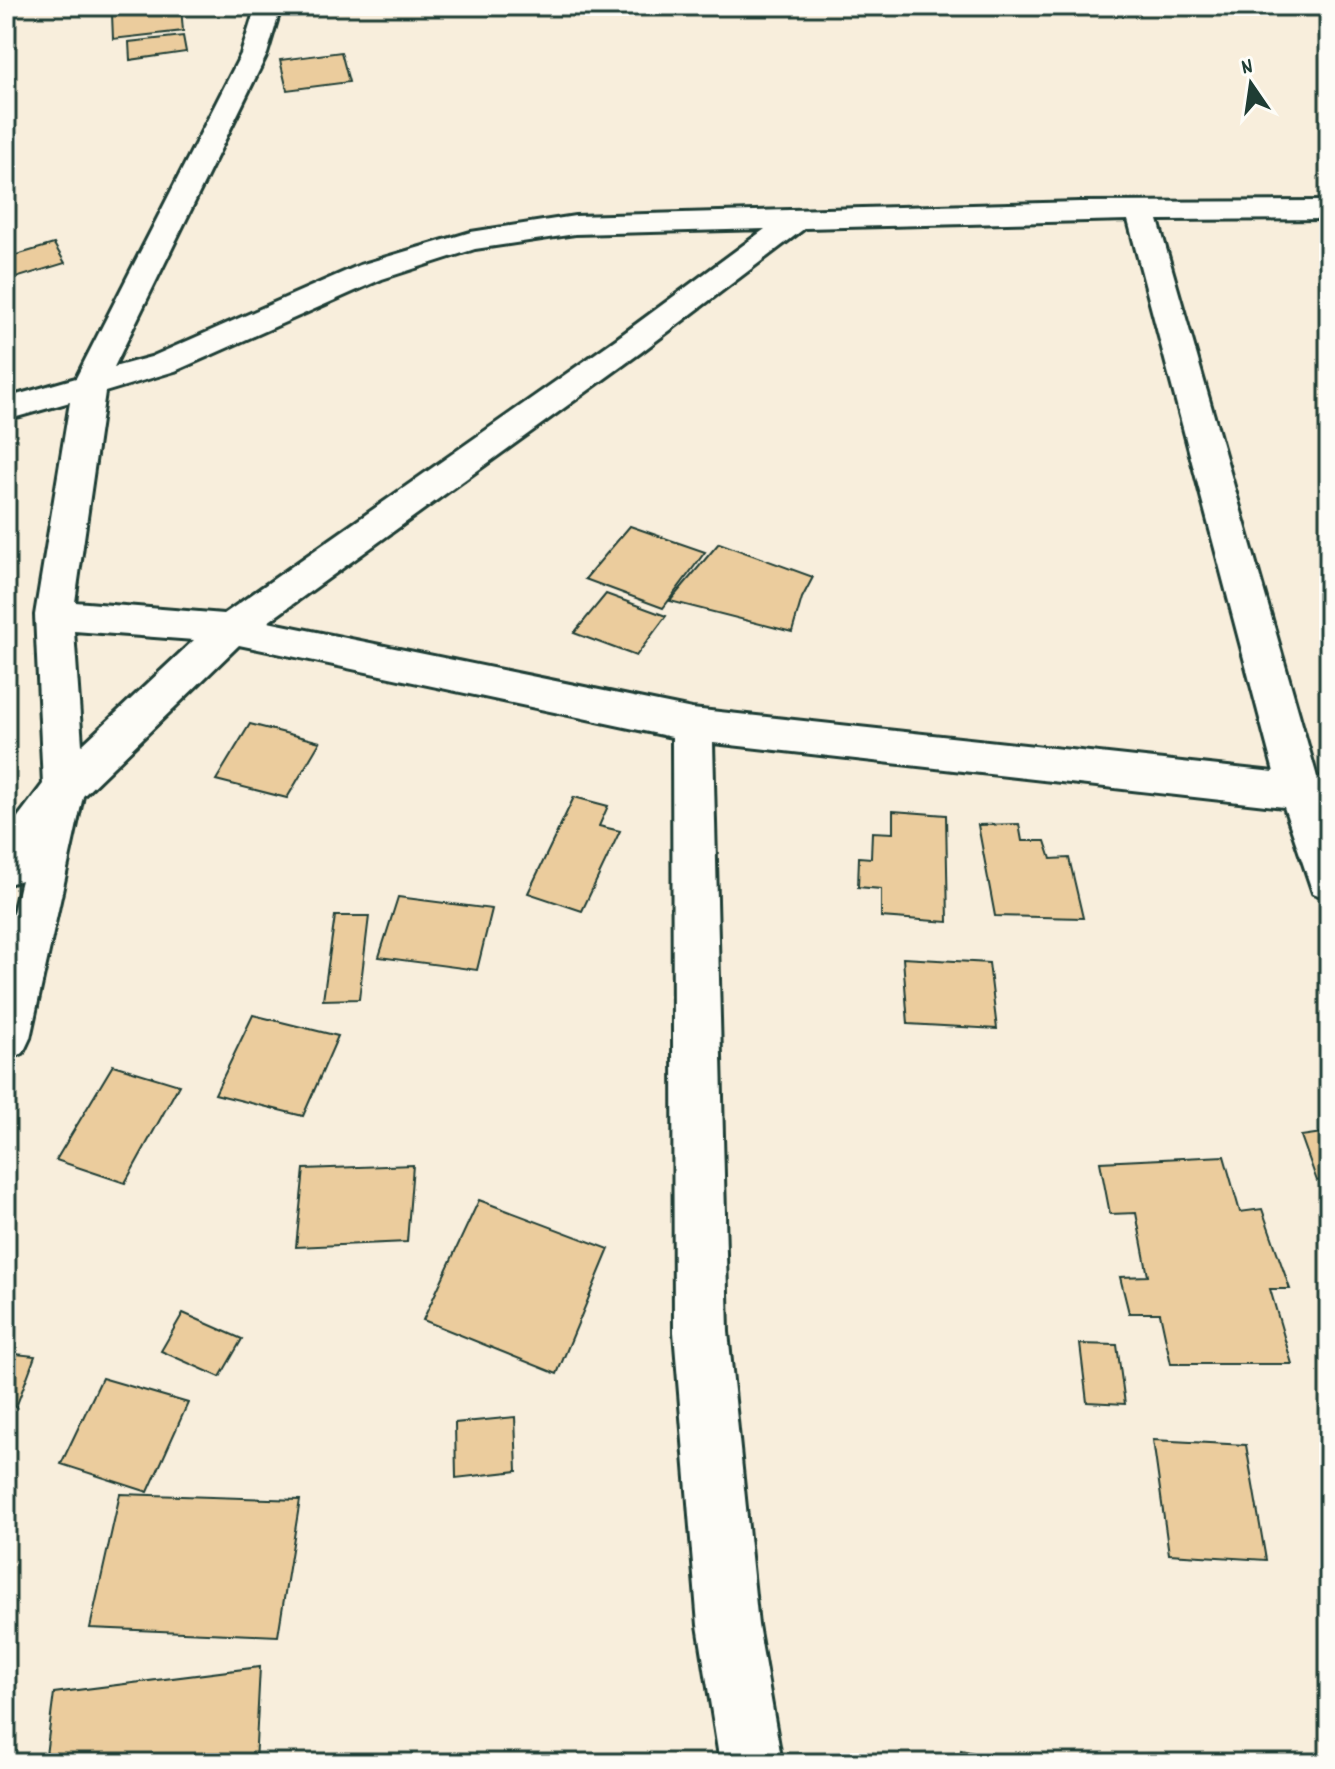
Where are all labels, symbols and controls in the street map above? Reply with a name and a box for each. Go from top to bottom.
north arrow [1211,44,1291,124]
text: N [1239,52,1256,84]

